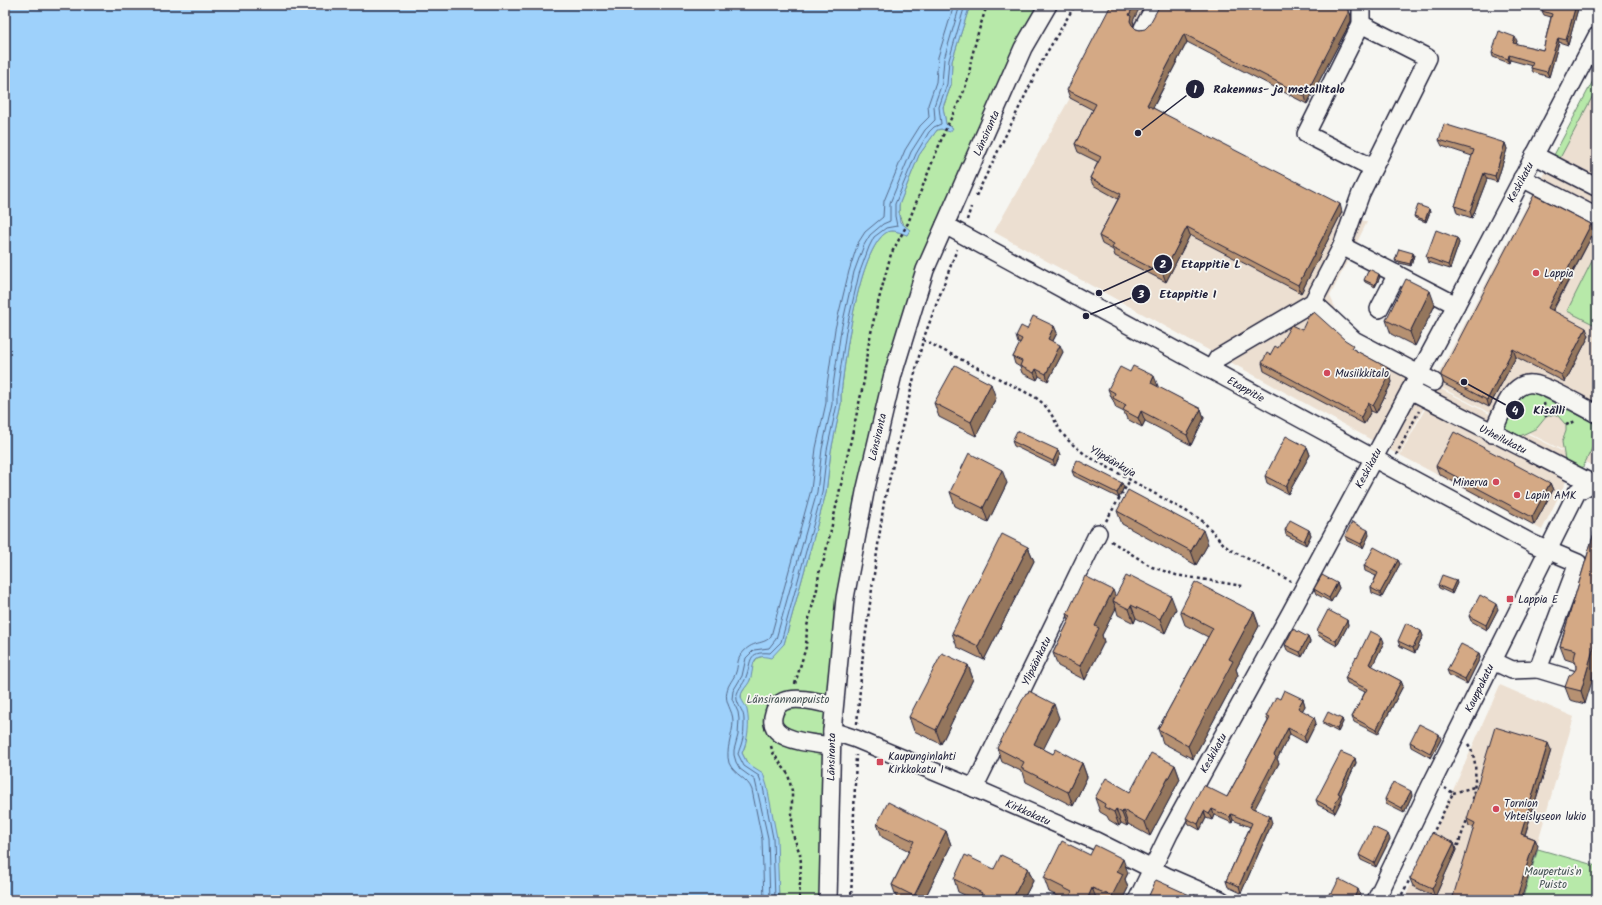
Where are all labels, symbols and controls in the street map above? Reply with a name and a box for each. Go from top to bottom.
callout: Rakennus- ja metallitalo [1185,77,1352,101]
text: 1 [1193,80,1197,99]
text: Rakennus- ja metallitalo [1213,80,1345,99]
street label: Länsiranta [969,108,1005,159]
street label: Keskikatu [1503,158,1539,206]
callout: Etappitie L [1153,252,1249,276]
text: 2 [1160,255,1167,274]
text: Etappitie L [1181,255,1241,274]
place label: Lappia [1544,265,1573,283]
marker: Lappia [1531,268,1541,278]
callout: Etappitie I [1131,282,1224,306]
text: 3 [1137,285,1145,304]
text: Etappitie I [1160,285,1217,304]
place label: Musiikkitalo [1335,365,1389,383]
marker: Musiikkitalo [1322,368,1332,378]
street label: Etappitie [1223,372,1268,408]
callout: Kisälli [1505,398,1573,422]
text: 4 [1512,401,1519,420]
text: Kisälli [1533,401,1566,420]
street label: Länsiranta [864,412,892,463]
street label: Urheilukatu [1475,420,1530,460]
street label: Ylipäänkuja [1086,441,1139,483]
street label: Keskikatu [1351,444,1387,492]
place label: Minerva [1452,474,1488,492]
marker: Minerva [1491,477,1501,487]
place label: Lapin AMK [1525,487,1577,505]
marker: Lapin AMK [1512,490,1522,500]
place label: Lappia E [1518,591,1559,609]
marker: Lappia E [1505,594,1515,604]
street label: Ylipäänkatu [1017,633,1057,689]
street label: Kauppakatu [1460,660,1500,716]
park label: Länsirannanpuisto [746,691,830,709]
street label: Keskikatu [1195,729,1233,777]
street label: Länsiranta [823,733,841,781]
place label: Kaupunginlahti Kirkkokatu I [888,748,956,779]
marker: Kaupunginlahti Kirkkokatu I [875,757,885,767]
street label: Kirkkokatu [1002,795,1054,831]
place label: Tornion Yhteislyseon lukio [1504,795,1586,826]
marker: Tornion Yhteislyseon lukio [1491,804,1501,814]
park label: Maupertuis'n Puisto [1524,863,1582,894]

